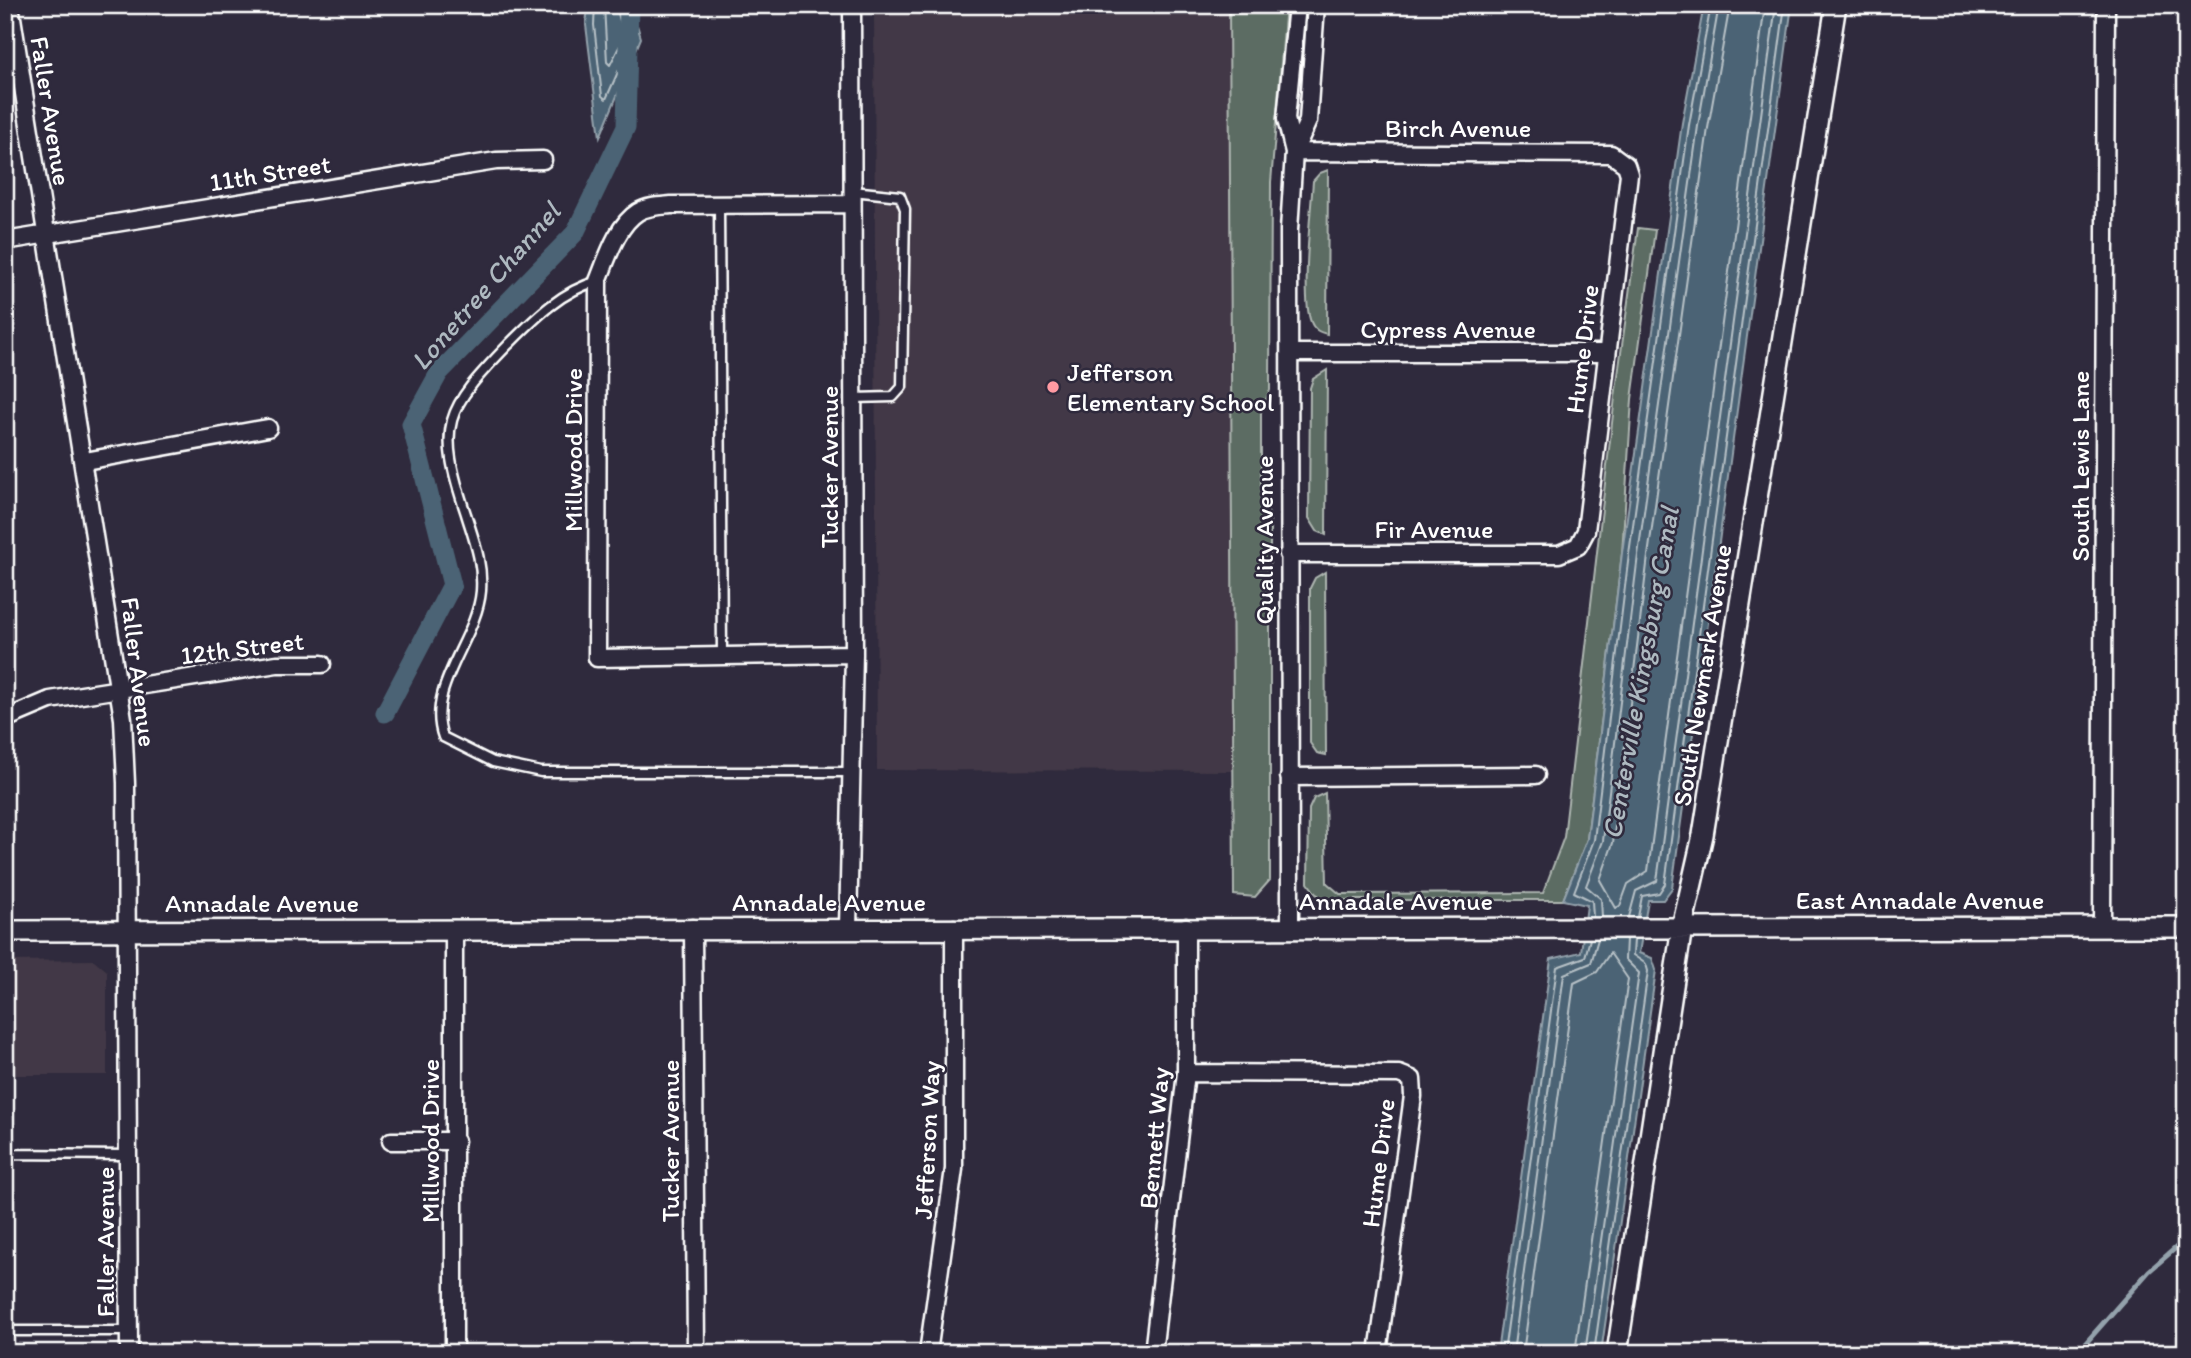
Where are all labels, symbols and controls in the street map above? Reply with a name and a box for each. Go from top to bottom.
street label: Faller Avenue [23,34,79,188]
street label: Birch Avenue [1385,112,1531,144]
street label: 11th Street [207,148,333,198]
water label: Lonetree Channel [403,194,569,377]
street label: Hume Drive [1558,283,1606,415]
street label: Cypress Avenue [1360,313,1536,345]
place label: Jefferson Elementary School [1067,356,1274,418]
street label: Millwood Drive [557,368,589,532]
street label: South Lewis Lane [2064,371,2096,561]
marker: Jefferson Elementary School [1045,379,1061,395]
street label: Tucker Avenue [813,386,845,548]
street label: Quality Avenue [1248,455,1280,625]
water label: Centerville Kingsburg Canal [1594,502,1686,842]
street label: Fir Avenue [1375,513,1493,545]
street label: South Newmark Avenue [1665,542,1739,808]
street label: Faller Avenue [114,595,164,749]
street label: 12th Street [179,625,306,671]
street label: East Annadale Avenue [1796,884,2044,916]
street label: Annadale Avenue [1299,885,1493,917]
street label: Annadale Avenue [732,886,926,918]
street label: Annadale Avenue [165,887,359,919]
street label: Millwood Drive [414,1059,446,1223]
street label: Tucker Avenue [654,1060,686,1222]
street label: Jefferson Way [907,1060,947,1220]
street label: Bennett Way [1132,1066,1176,1210]
street label: Hume Drive [1354,1097,1402,1229]
street label: Faller Avenue [89,1167,121,1317]

